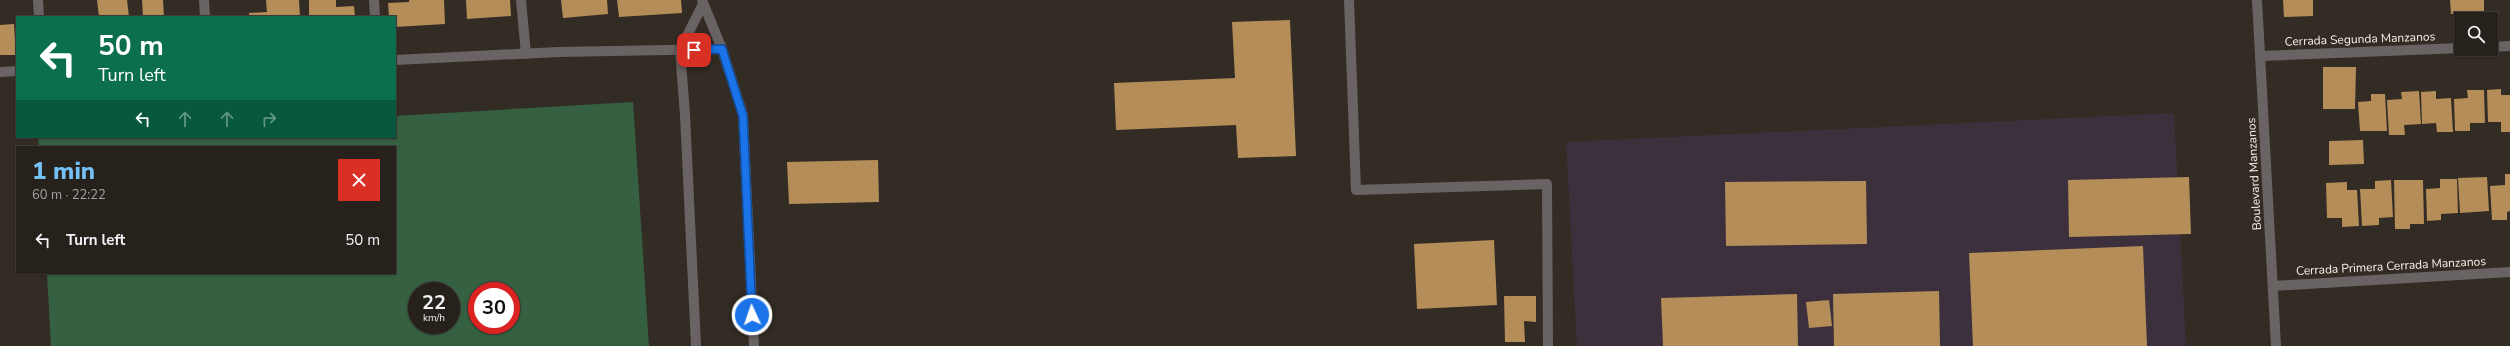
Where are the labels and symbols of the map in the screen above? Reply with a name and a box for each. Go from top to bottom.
street label: Cerrada Segunda Manzanos [2284,28,2436,50]
pin [677,33,711,67]
street label: Boulevard Manzanos [2243,117,2265,231]
street label: Cerrada Primera Cerrada Manzanos [2296,253,2487,279]
speed limit sign: 30 [468,282,520,334]
position arrow [731,294,773,336]

